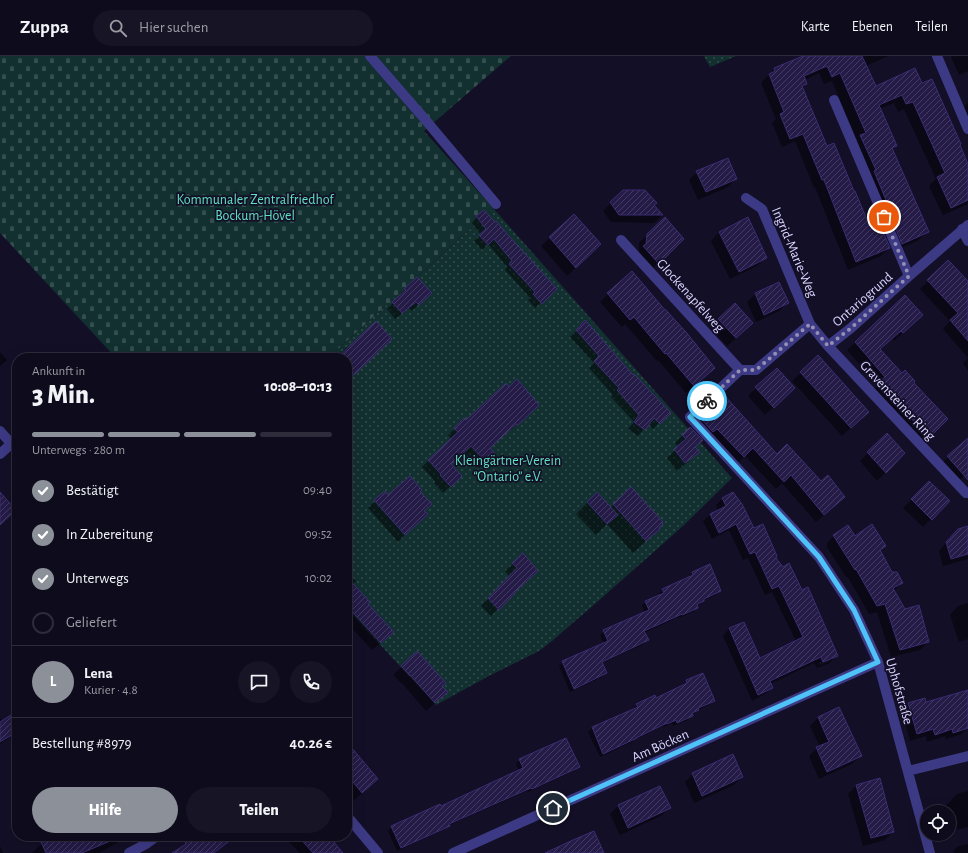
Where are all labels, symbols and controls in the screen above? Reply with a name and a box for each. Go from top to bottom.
search box [93,10,373,46]
icon: search [107,17,129,39]
text: Zuppa [20,18,69,37]
text: Hier suchen [139,20,208,35]
text: Karte [801,20,830,34]
text: Ebenen [852,20,893,34]
text: Teilen [915,20,948,34]
park label: Kommunaler Zentralfriedhof Bockum-Hövel [176,193,334,223]
pin [867,200,901,234]
street label: Ingrid-Marie-Weg [769,205,819,300]
icon: bag [873,206,895,228]
street label: Glockenapfelweg [654,256,727,335]
street label: Ontariogrund [830,270,895,329]
street label: Gravensteiner Ring [857,358,938,443]
text: Ankunft in [32,365,85,378]
text: 10:08–10:13 [264,379,332,394]
courier [687,381,727,421]
text: 3 Min. [32,382,95,408]
icon: bike [696,390,718,412]
text: Unterwegs · 280 m [32,444,125,457]
park label: Kleingärtner-Verein “Ontario” e.V. [455,454,561,484]
icon: check [32,480,54,502]
text: Bestätigt [66,483,119,498]
text: 09:40 [303,484,332,497]
icon: check [32,524,54,546]
text: In Zubereitung [66,527,153,542]
text: 09:52 [305,528,332,541]
icon: check [32,568,54,590]
text: Unterwegs [66,571,129,586]
text: 10:02 [305,572,332,585]
text: Geliefert [66,615,117,630]
street label: Uphofstraße [883,656,915,726]
button: chat [238,661,280,703]
button: phone [290,661,332,703]
text: Lena [84,666,113,681]
text: L [50,674,56,689]
text: Kurier · 4.8 [84,684,138,697]
street label: Am Böcken [630,727,691,765]
text: Bestellung #8979 [32,736,132,751]
text: 40.26 € [290,736,332,751]
button: Hilfe [32,787,178,833]
button: Teilen [186,787,332,833]
pin [536,791,570,825]
icon: home [542,797,564,819]
map controls [920,805,956,841]
button: locate [920,805,956,841]

